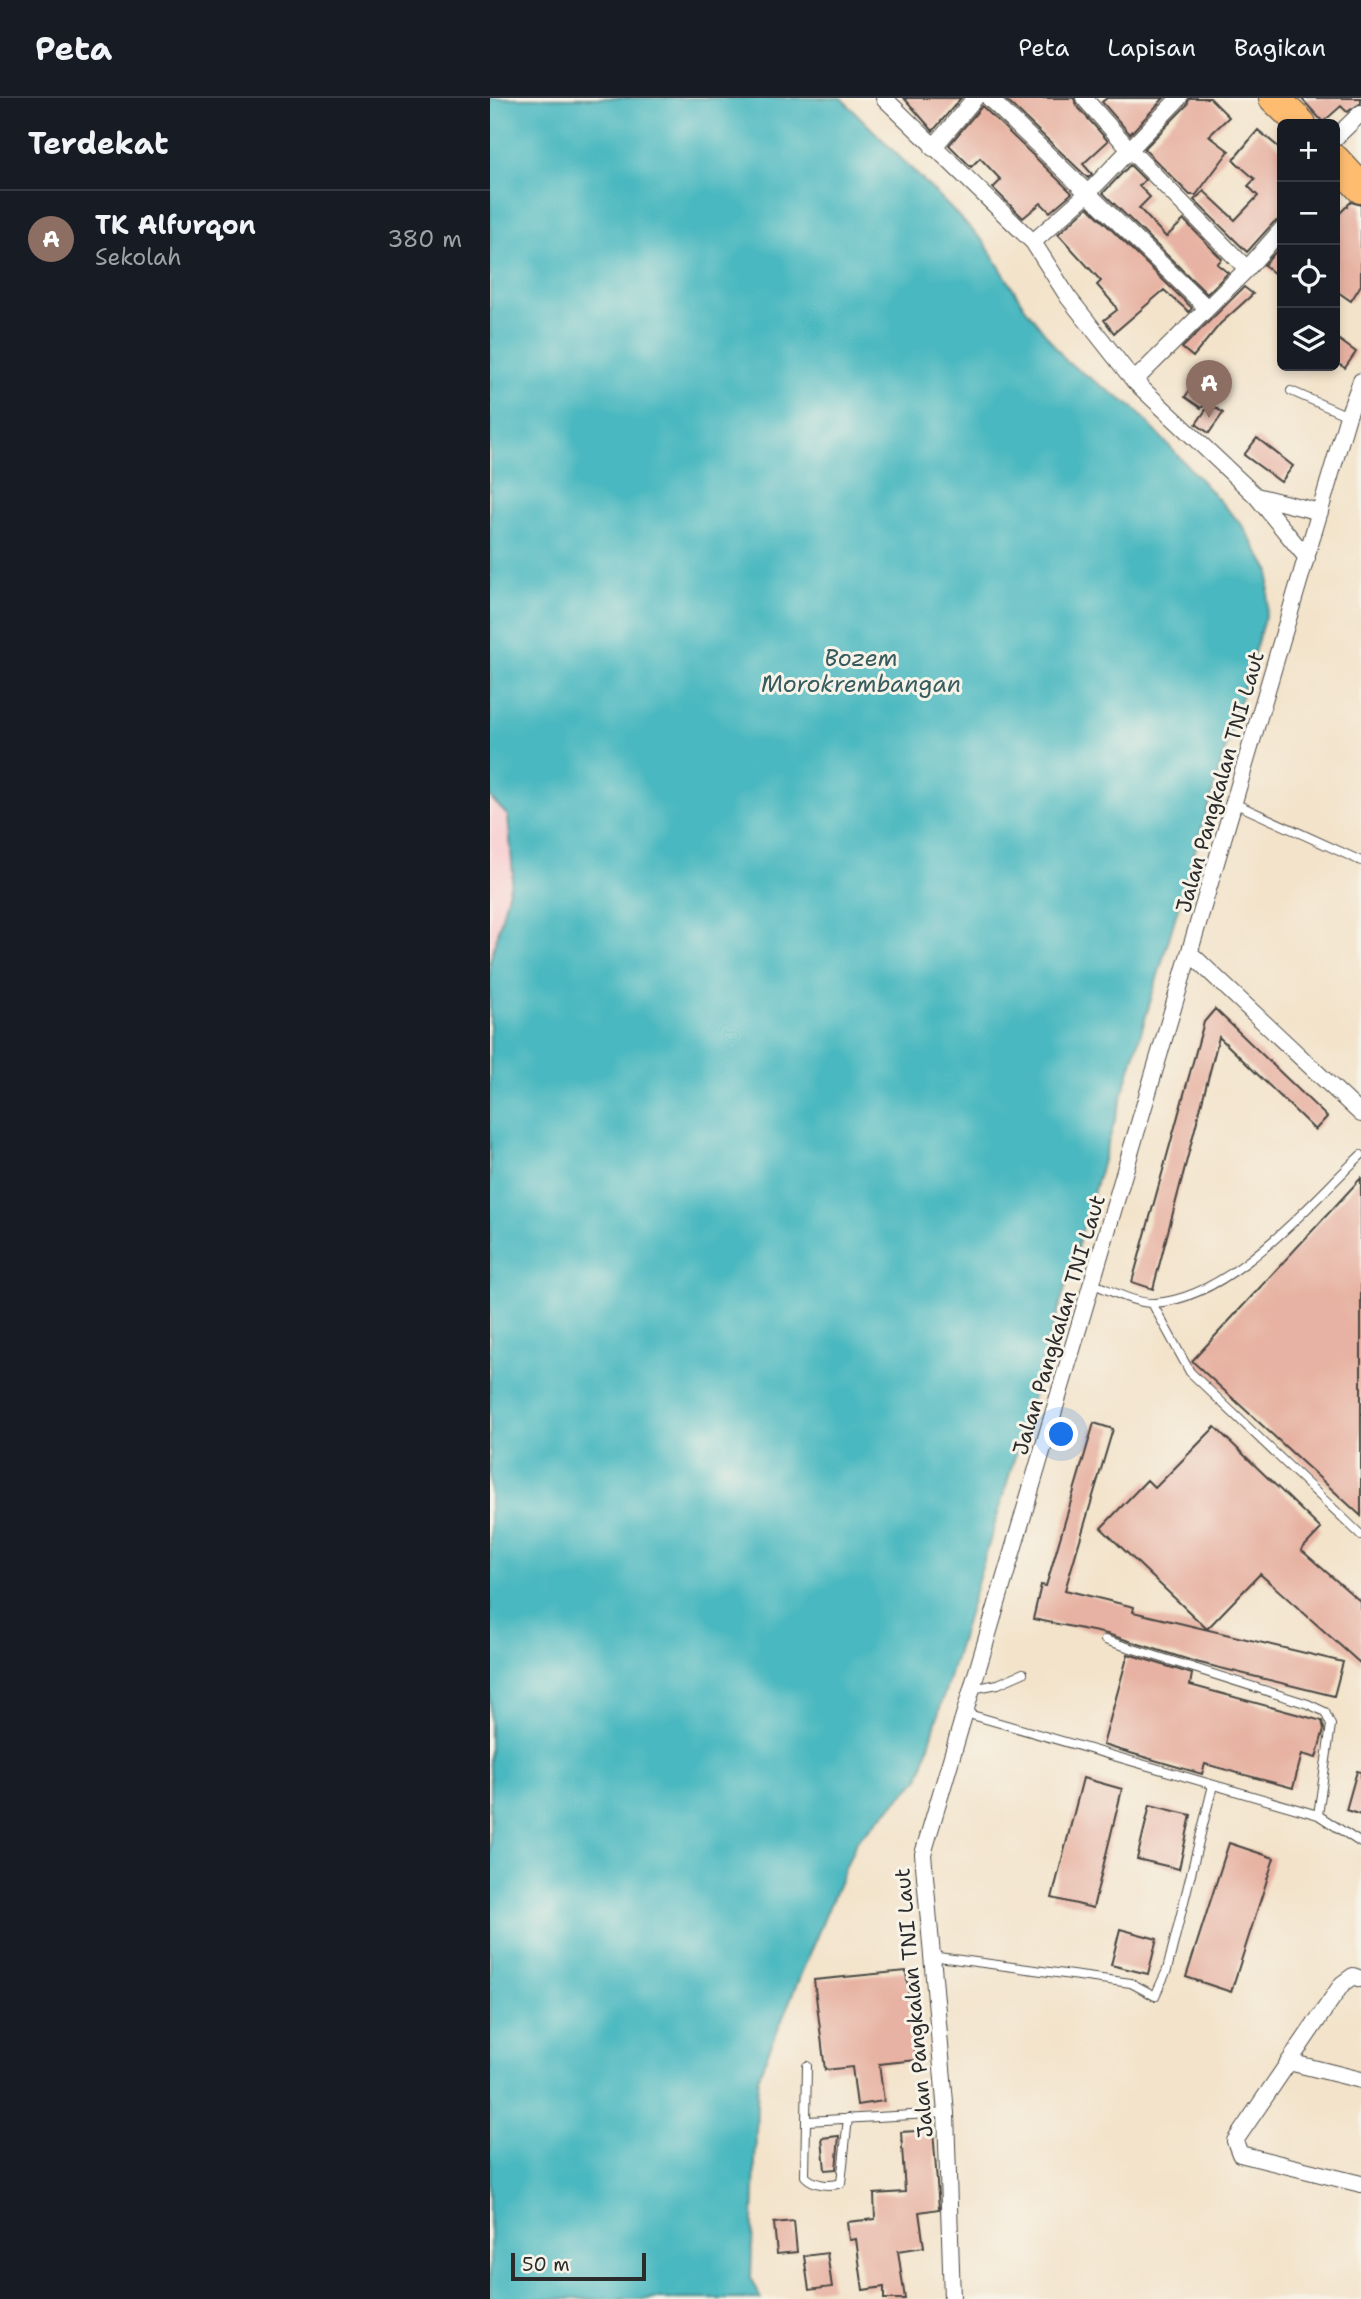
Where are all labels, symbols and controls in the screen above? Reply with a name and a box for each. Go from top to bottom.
text: Peta [35,26,112,71]
text: Peta [1018,32,1069,64]
text: Lapisan [1107,32,1196,64]
text: Bagikan [1234,32,1326,64]
map controls [1277,119,1340,371]
button: + [1277,119,1340,182]
text: Terdekat [28,123,168,164]
button: − [1277,182,1340,245]
text: TK Alfurqon [95,207,256,242]
text: A [42,224,60,254]
text: 380 m [387,224,462,254]
text: Sekolah [95,242,182,272]
button: locate [1277,245,1340,308]
button: layers [1277,308,1340,371]
pin: A [1186,360,1232,418]
water label: Bozem Morokrembangan [761,643,961,699]
street label: Jalan Pangkalan TNI Laut [1169,648,1271,916]
street label: Jalan Pangkalan TNI Laut [1006,1192,1112,1458]
your location [1044,1417,1078,1451]
street label: Jalan Pangkalan TNI Laut [888,1867,940,2139]
scale bar [511,2250,646,2282]
text: 50 m [522,2252,570,2277]

